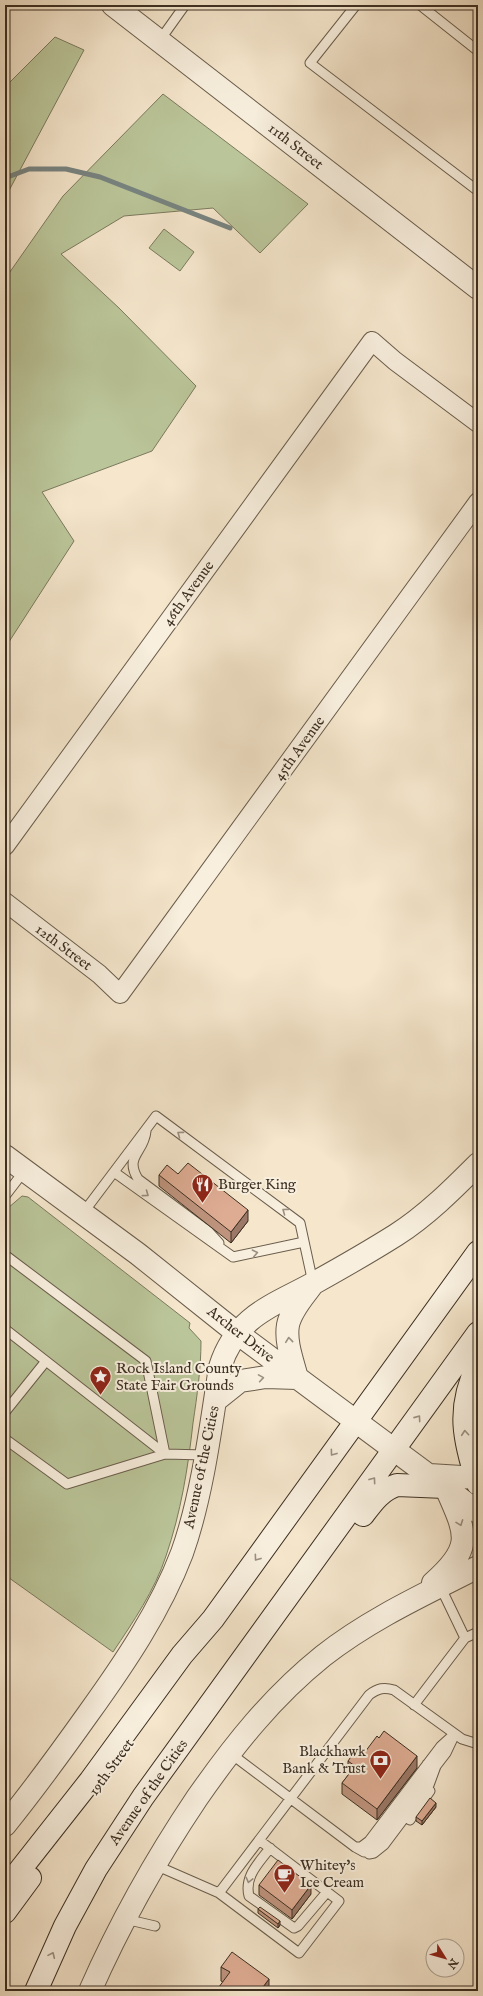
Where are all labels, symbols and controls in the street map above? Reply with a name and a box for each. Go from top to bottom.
street label: 11th Street [264,119,327,174]
street label: 46th Avenue [158,557,218,630]
street label: 45th Avenue [270,712,329,784]
street label: 12th Street [32,920,96,975]
one-way arrow [177,1131,184,1139]
restaurant icon: Burger King [190,1171,216,1204]
place label: Burger King [218,1175,297,1194]
one-way arrow [141,1190,148,1197]
one-way arrow [282,1209,289,1216]
one-way arrow [252,1249,258,1257]
street label: Archer Drive [202,1301,278,1367]
one-way arrow [284,1337,293,1343]
place label: Rock Island County State Fair Grounds [116,1359,242,1395]
place icon: Rock Island County State Fair Grounds [88,1364,114,1397]
one-way arrow [258,1374,264,1383]
street label: Avenue of the Cities [179,1404,224,1531]
one-way arrow [413,1415,421,1422]
one-way arrow [460,1430,469,1436]
one-way arrow [330,1449,338,1456]
one-way arrow [368,1478,375,1485]
one-way arrow [456,1519,464,1526]
one-way arrow [255,1554,262,1561]
street label: 19th Street [84,1735,138,1799]
street label: Avenue of the Cities [104,1736,192,1850]
place label: Blackhawk Bank & Trust [282,1742,367,1778]
bank icon: Blackhawk Bank & Trust [368,1747,394,1780]
place label: Whitey's Ice Cream [300,1856,364,1892]
cafe icon: Whitey's Ice Cream [272,1861,298,1894]
one-way arrow [245,1877,254,1884]
north arrow [425,1938,465,1978]
one-way arrow [47,1952,55,1960]
text: N [443,1955,461,1972]

